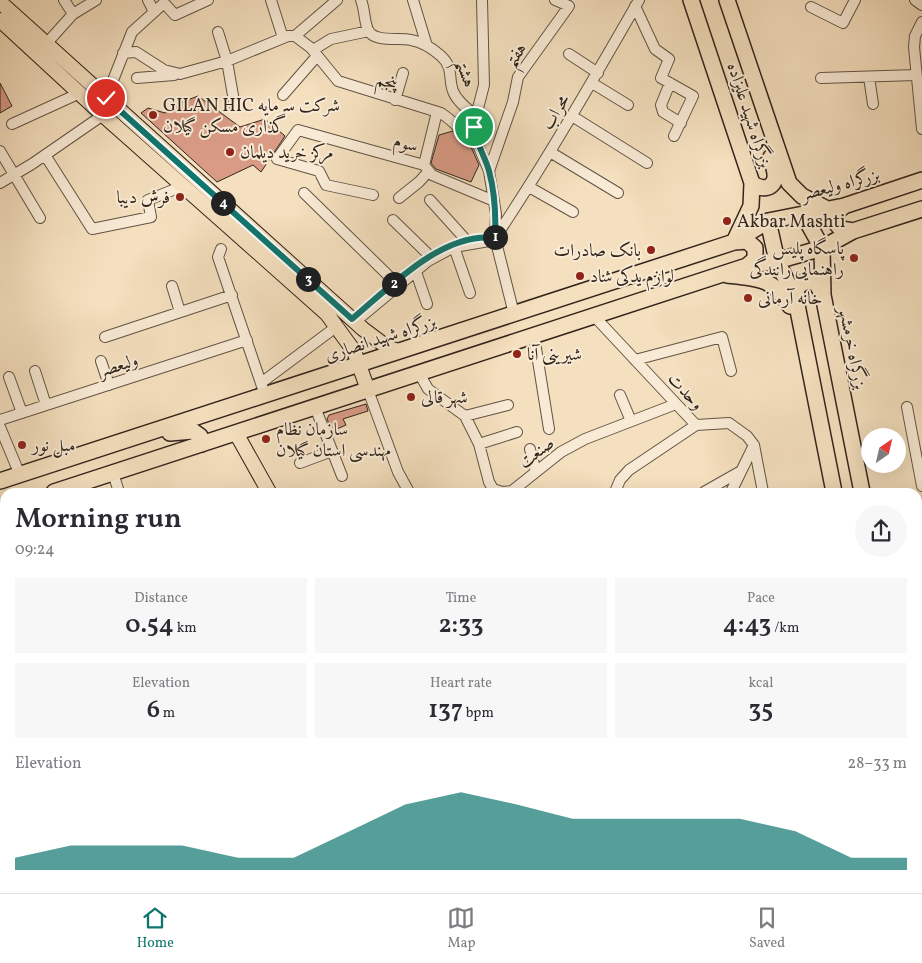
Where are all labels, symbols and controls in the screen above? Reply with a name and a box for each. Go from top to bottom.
street label: هفتم [499,39,537,75]
street label: هشتم [444,56,481,93]
street label: بزرگراه شهید علیزاده [720,59,778,172]
street label: پنجم [372,67,401,101]
pin [85,77,127,119]
icon: check [92,84,120,112]
street label: محراب [536,90,577,135]
place label: GILAN HIC شرکت سرمایه گذاری مسکن گیلان [163,94,340,140]
pin [453,106,495,148]
marker: GILAN HIC شرکت سرمایه گذاری مسکن گیلان [147,109,159,121]
icon: arrive [460,113,488,141]
street label: سوم [390,129,421,162]
place label: مرکز خرید دیلمان [240,141,333,166]
marker: مرکز خرید دیلمان [224,146,236,158]
street label: بزرگراه ولیعصر [796,162,882,208]
place label: فرش دیبا [117,186,170,211]
pin: 4 [210,190,236,216]
marker: فرش دیبا [174,191,186,203]
text: 4 [219,194,228,213]
place label: Akbar Mashti [737,210,845,235]
marker: Akbar Mashti [721,215,733,227]
pin: 1 [482,224,508,250]
text: 1 [493,228,498,247]
place label: پاسگاه پلیس راهنمایی رانندگی [749,236,846,283]
place label: بانک صادرات [554,239,641,264]
marker: بانک صادرات [645,244,657,256]
marker: پاسگاه پلیس راهنمایی رانندگی [848,252,860,264]
place label: لوازم یدکی شاد [590,264,674,292]
pin: 3 [296,266,320,292]
text: 3 [305,270,312,289]
marker: لوازم یدکی شاد [574,270,586,282]
pin: 2 [382,272,406,296]
text: 2 [391,275,398,294]
place label: خانه آرمانی [758,287,822,312]
marker: خانه آرمانی [742,292,754,304]
street label: بزرگراه خرمشهر [831,303,873,392]
street label: بزرگراه شهید انصاری [321,309,440,369]
place label: شیرینی آنا [527,343,582,368]
street label: ولیعصر [93,348,142,385]
marker: شیرینی آنا [511,348,523,360]
street label: وحدت [661,368,709,416]
place label: شهر قالی [421,386,468,411]
marker: شهر قالی [405,391,417,403]
place label: سازمان نظام مهندسی استان گیلان [276,418,391,464]
north arrow [861,428,906,472]
map controls [861,428,906,473]
street label: صنعت [514,431,560,475]
marker: سازمان نظام مهندسی استان گیلان [260,433,272,445]
place label: مبل نور [30,434,75,459]
marker: مبل نور [16,439,28,451]
text: Morning run [15,500,182,539]
button: share [855,505,907,557]
text: 09:24 [15,539,55,561]
text: Distance [134,589,188,608]
text: Time [446,589,476,608]
text: Pace [747,589,775,608]
text: 0.54 [125,608,174,643]
text: 2:33 [438,608,484,643]
text: 4:43 [723,608,771,643]
text: km [174,619,197,638]
text: /km [771,619,799,638]
text: Elevation [132,674,190,693]
text: Heart rate [430,674,492,693]
text: kcal [749,674,773,693]
text: 6 [147,693,160,728]
text: 137 [428,693,463,728]
text: 35 [749,693,773,728]
text: m [160,704,175,723]
text: bpm [463,704,494,723]
text: Elevation [15,753,82,775]
text: 28–33 m [848,753,907,775]
tab: Home [137,904,174,953]
tab: Map [447,904,475,953]
tab: Saved [749,904,785,953]

